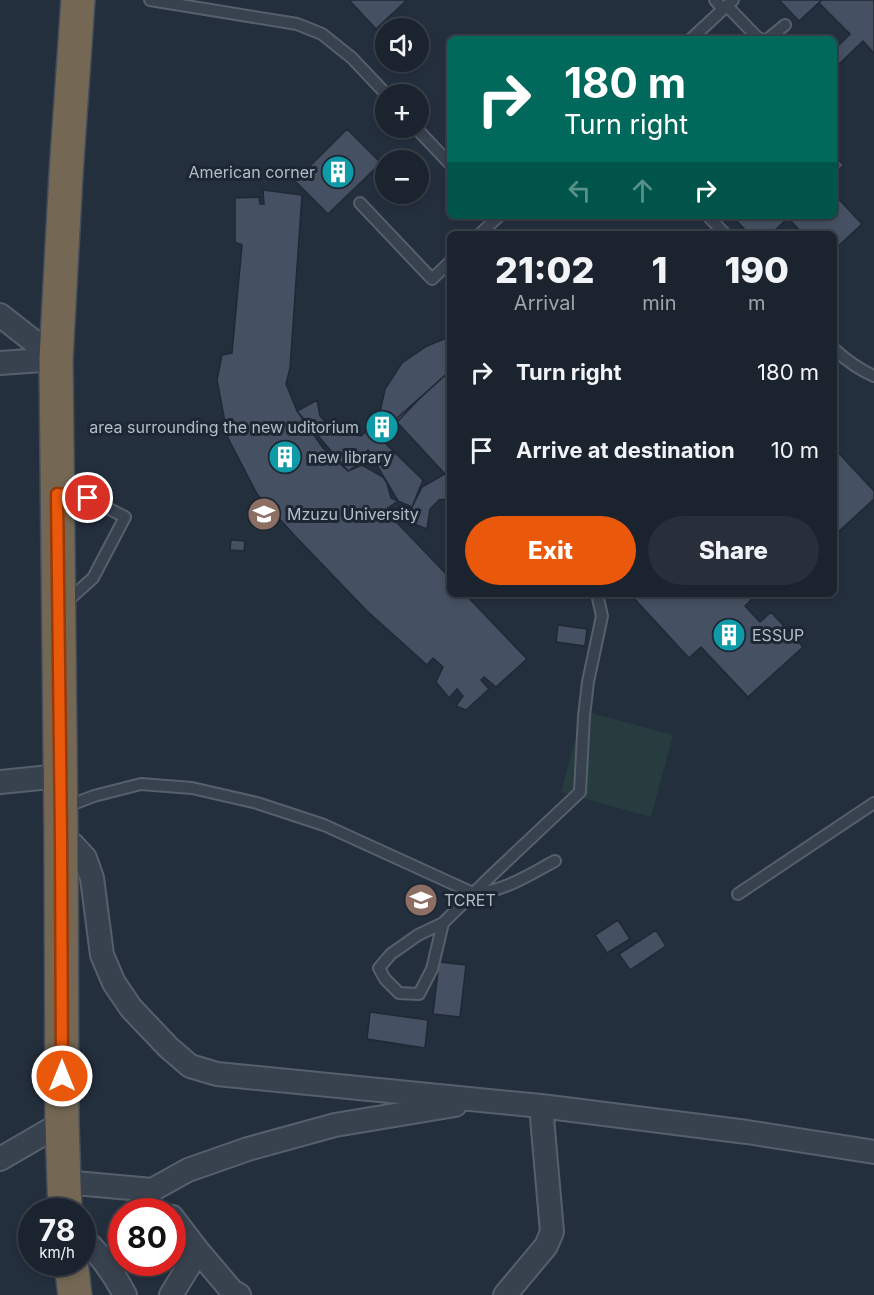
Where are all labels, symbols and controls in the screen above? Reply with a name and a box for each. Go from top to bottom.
map controls [375,18,429,204]
button: sound [375,18,429,72]
text: 180 m [564,57,686,108]
icon: right [465,60,543,138]
button: + [375,84,429,138]
text: Turn right [564,108,688,141]
button: − [375,150,429,204]
building icon: American corner [320,154,356,190]
place label: American corner [188,162,315,182]
icon: left [563,174,596,207]
icon: ahead [626,174,659,207]
icon: right [689,174,722,207]
text: 21:02 [495,248,594,292]
text: 1 [651,248,667,292]
text: 190 [724,248,789,292]
text: Arrival [514,291,575,315]
text: min [642,291,676,315]
text: m [748,291,765,315]
icon: right [465,356,498,389]
text: Turn right [516,359,622,385]
text: 180 m [757,359,819,385]
building icon: area surrounding the new uditorium [364,409,400,445]
place label: area surrounding the new uditorium [89,417,359,437]
icon: arrive [465,434,498,467]
text: Arrive at destination [516,437,735,463]
text: 10 m [771,437,819,463]
building icon: new library [267,439,303,475]
place label: new library [308,447,392,467]
pin [62,472,113,523]
icon: arrive [71,481,104,514]
school or university icon: Mzuzu University [246,496,282,532]
place label: Mzuzu University [287,504,419,524]
button: Exit [465,516,636,585]
button: Share [648,516,819,585]
building icon: ESSUP [711,617,747,653]
place label: ESSUP [752,625,804,645]
school or university icon: TCRET [403,882,439,918]
place label: TCRET [444,890,496,910]
position arrow [30,1044,94,1108]
speed limit sign: 80 [108,1198,186,1276]
text: 78 [39,1212,75,1248]
text: km/h [39,1243,75,1262]

